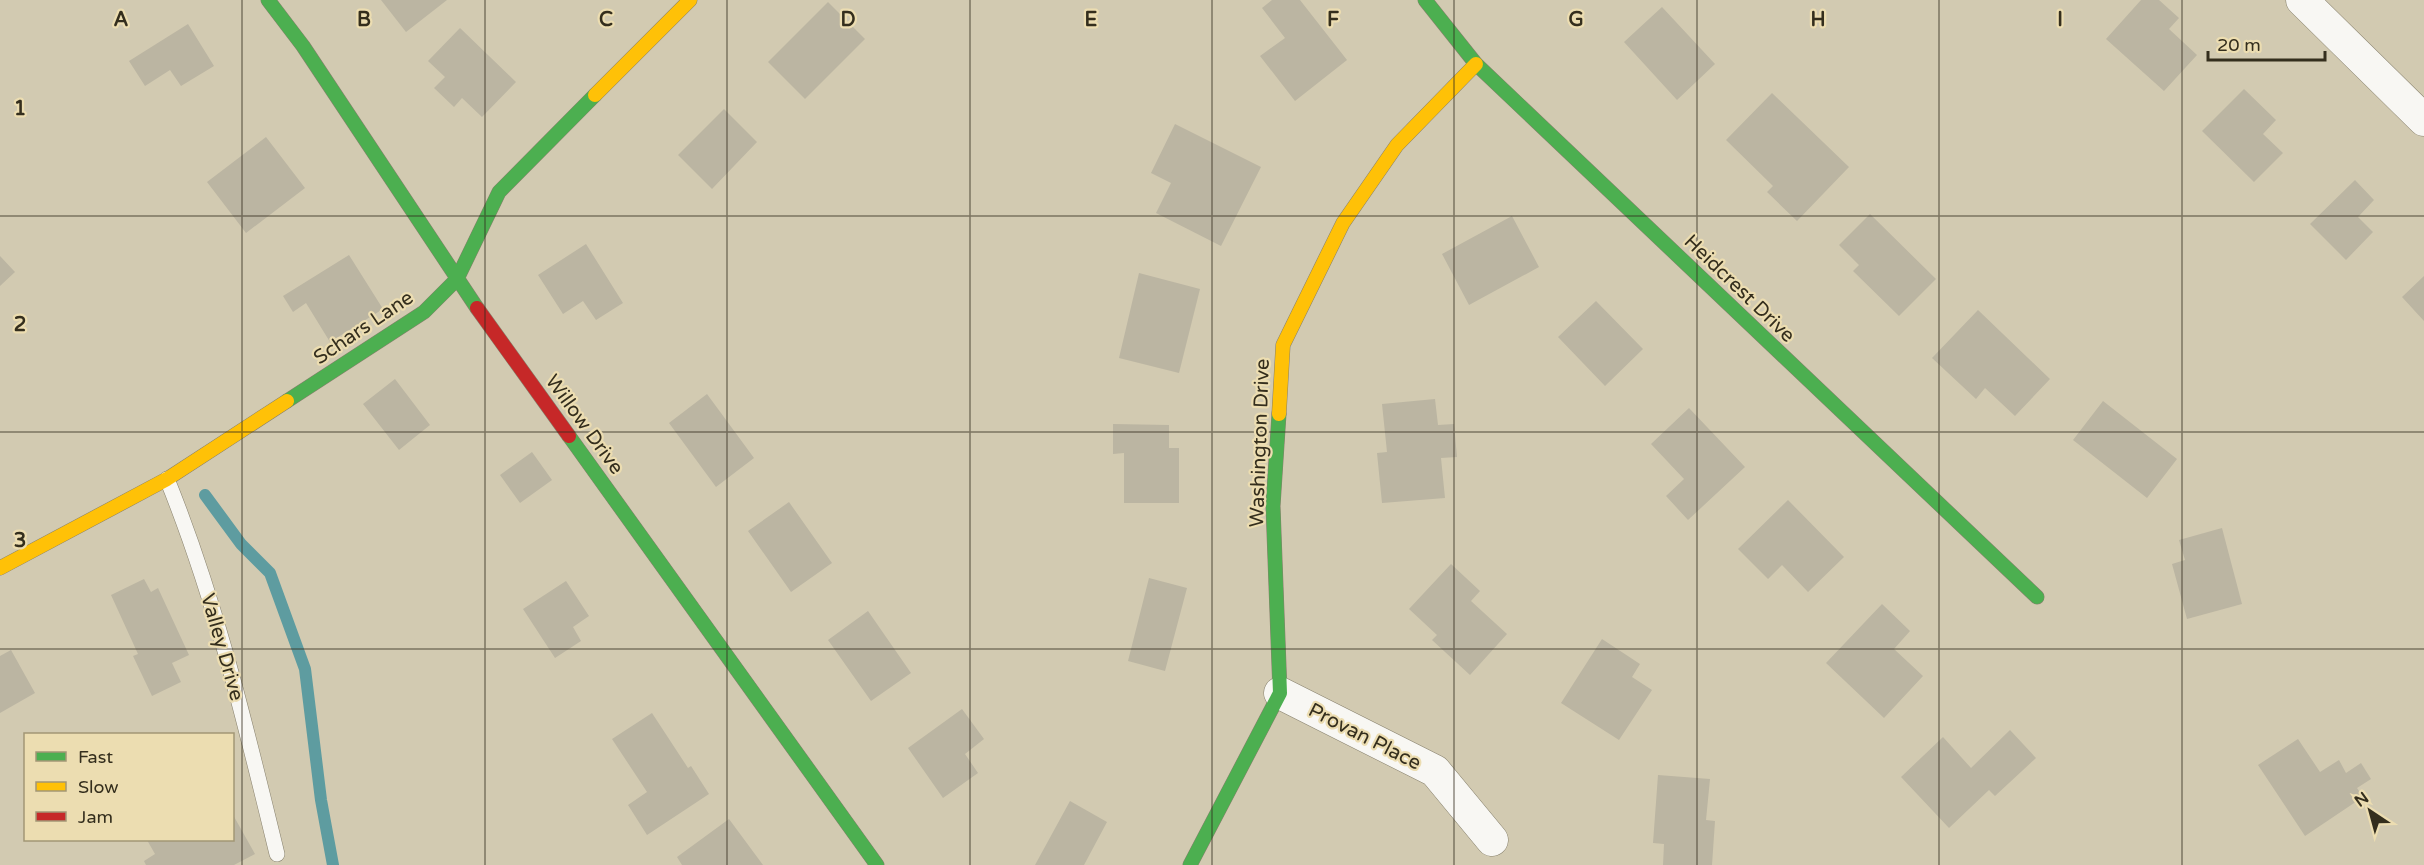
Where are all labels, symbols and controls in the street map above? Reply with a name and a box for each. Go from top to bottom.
text: A [114,8,129,32]
text: B [357,8,371,32]
text: C [599,8,613,32]
text: D [840,8,856,32]
text: E [1085,8,1098,32]
text: F [1327,8,1339,32]
text: G [1568,8,1584,32]
text: H [1810,8,1826,32]
text: I [2057,8,2063,32]
scale bar [2208,24,2325,62]
text: 20 m [2217,34,2261,56]
text: 1 [14,97,26,121]
street label: Heidcrest Drive [1679,230,1800,348]
street label: Schars Lane [309,286,418,370]
text: 2 [14,313,26,337]
street label: Washington Drive [1245,358,1275,528]
street label: Willow Drive [540,370,628,479]
text: 3 [14,529,26,553]
street label: Valley Drive [195,591,249,704]
street label: Provan Place [1304,698,1425,776]
legend [24,733,234,841]
text: Fast [78,746,113,768]
text: Slow [78,776,119,798]
north arrow [2340,781,2400,841]
text: N [2351,788,2373,812]
text: Jam [78,806,113,828]

